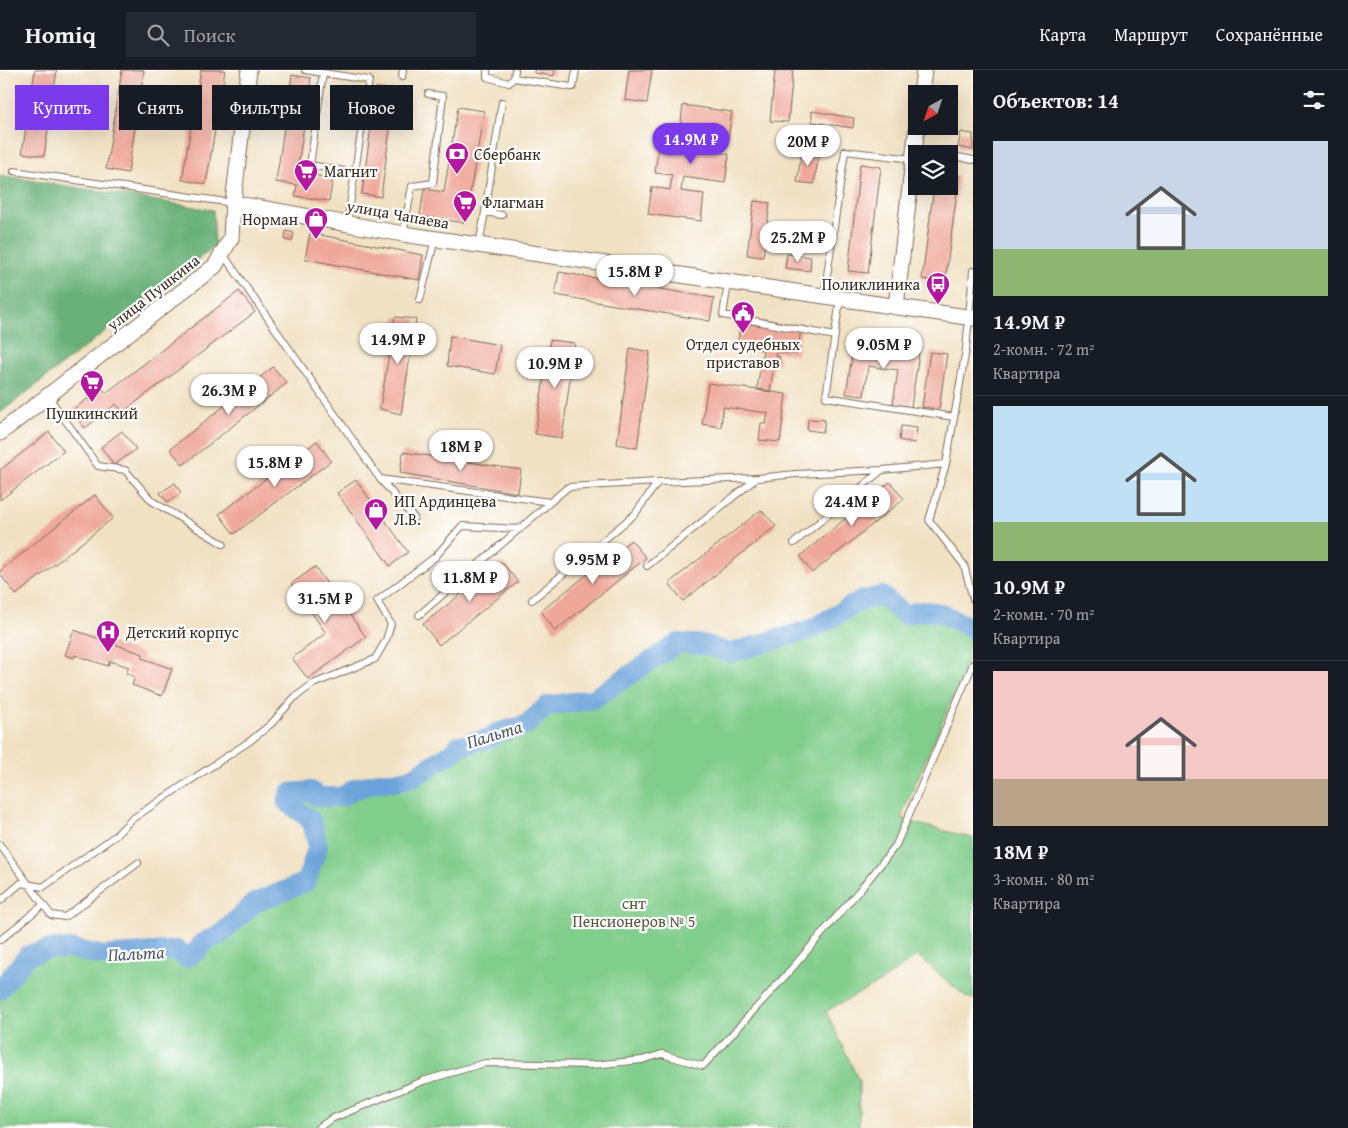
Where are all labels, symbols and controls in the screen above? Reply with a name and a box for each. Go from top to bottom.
search box [126,12,476,57]
text: Homiq [25,17,96,52]
icon: search [144,21,172,49]
text: Поиск [184,21,235,49]
text: Карта [1040,21,1086,48]
text: Маршрут [1114,21,1188,48]
text: Сохранённые [1216,21,1323,48]
chip: Купить [15,85,109,130]
chip: Снять [119,85,202,130]
chip: Фильтры [212,85,320,130]
chip: Новое [330,85,413,130]
north arrow [908,85,958,135]
map controls [908,85,958,195]
text: Объектов: 14 [993,85,1119,116]
icon: filters [1300,86,1328,114]
pin: 14.9M ₽ [645,122,737,165]
pin: 20M ₽ [773,124,843,167]
text: 14.9M ₽ [664,127,718,151]
text: 20M ₽ [787,129,829,153]
bank icon: Сбербанк [444,141,470,175]
place label: Сбербанк [474,142,541,166]
button: layers [908,145,958,195]
supermarket icon: Магнит [293,158,319,192]
place label: Магнит [324,159,378,183]
icon: home [1116,173,1206,263]
supermarket icon: Флагман [452,189,478,223]
place label: Флагман [482,190,544,214]
street label: улица Чапаева [344,193,452,235]
shop icon: Норман [303,206,329,240]
place label: Норман [242,207,298,231]
pin: 25.2M ₽ [752,220,844,263]
text: 25.2M ₽ [771,225,825,249]
street label: улица Пушкина [101,248,205,337]
pin: 15.8M ₽ [589,254,681,297]
text: 15.8M ₽ [608,259,662,283]
bus stop icon: Поликлиника [925,271,951,305]
place label: Поликлиника [822,272,920,296]
public building icon: Отдел судебных приставов [730,300,756,334]
text: 14.9M ₽ [993,306,1065,337]
pin: 14.9M ₽ [352,322,444,365]
text: 14.9M ₽ [371,327,425,351]
pin: 9.05M ₽ [838,328,930,370]
place label: Отдел судебных приставов [686,332,801,374]
text: 9.05M ₽ [857,332,911,356]
text: 2-комн. · 72 m² [993,337,1094,361]
pin: 10.9M ₽ [509,346,601,389]
text: 10.9M ₽ [528,351,582,375]
text: Квартира [993,361,1060,385]
supermarket icon: Пушкинский [79,369,105,403]
pin: 26.3M ₽ [183,374,275,416]
text: 26.3M ₽ [202,378,256,402]
place label: Пушкинский [46,401,139,425]
pin: 18M ₽ [426,430,496,472]
text: 18M ₽ [440,434,482,458]
icon: home [1116,439,1206,529]
pin: 15.8M ₽ [229,446,321,488]
text: 15.8M ₽ [248,450,302,474]
pin: 24.4M ₽ [806,484,898,527]
place label: ИП Ардинцева Л.В. [394,489,497,531]
text: 24.4M ₽ [825,489,879,513]
shop icon: ИП Ардинцева Л.В. [363,497,389,531]
pin: 9.95M ₽ [547,542,639,585]
text: 9.95M ₽ [566,547,620,571]
pin: 11.8M ₽ [424,560,516,603]
text: 11.8M ₽ [443,565,497,589]
text: 10.9M ₽ [993,571,1065,602]
pin: 31.5M ₽ [279,582,371,624]
text: 31.5M ₽ [298,586,352,610]
text: 2-комн. · 70 m² [993,602,1094,626]
hospital icon: Детский корпус [95,619,121,653]
place label: Детский корпус [125,620,239,644]
text: Квартира [993,626,1060,650]
icon: home [1116,704,1206,794]
water label: Пальта [463,713,526,755]
text: 18M ₽ [993,836,1048,867]
text: 3-комн. · 80 m² [993,867,1094,891]
park label: снт Пенсионеров № 5 [572,891,696,933]
text: Квартира [993,891,1060,915]
water label: Пальта [107,938,166,968]

